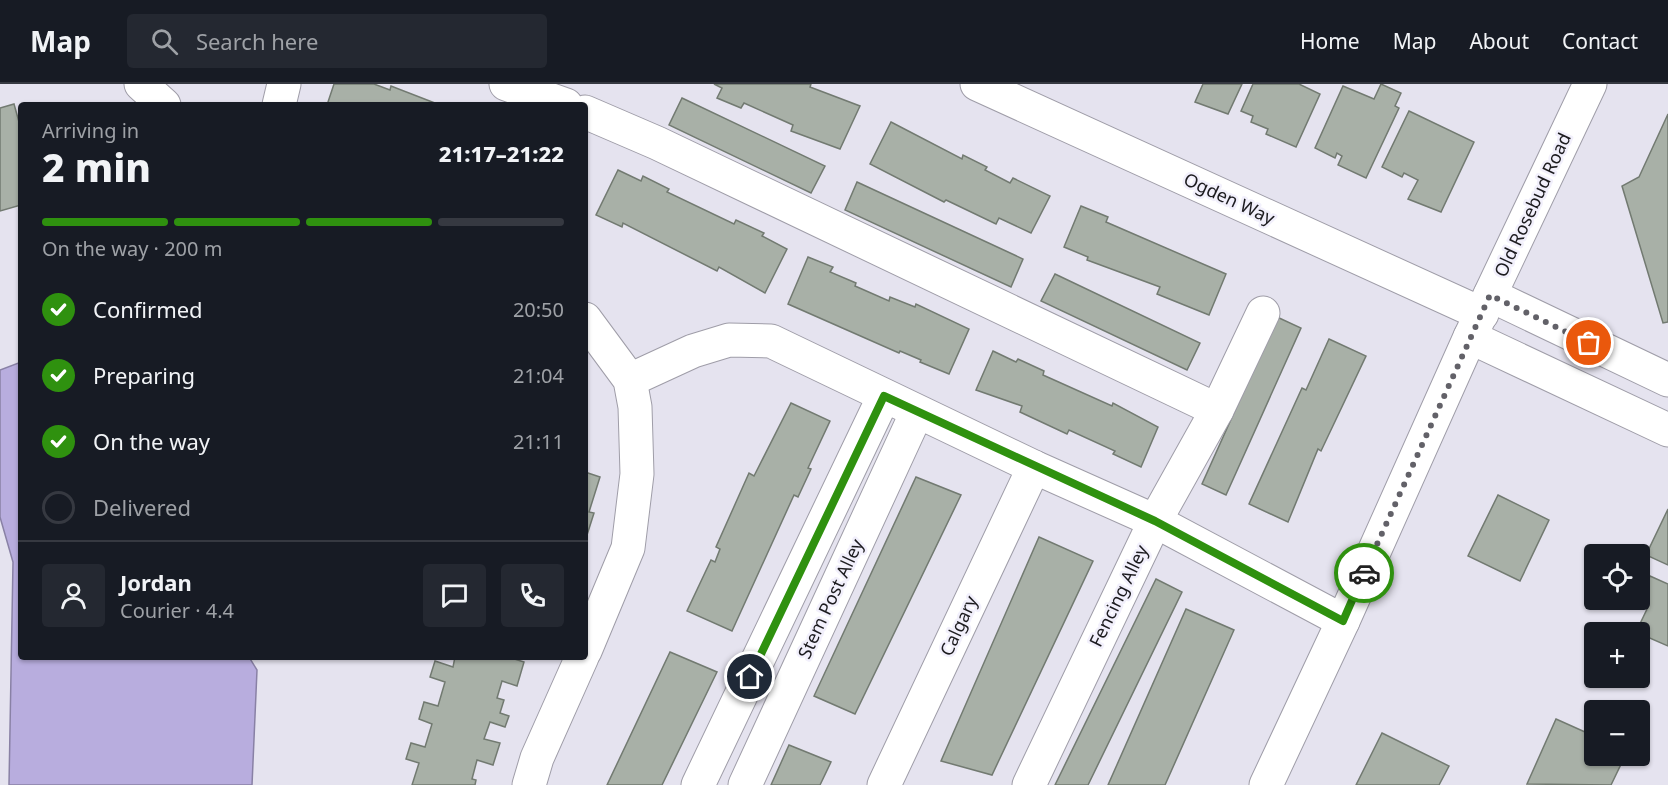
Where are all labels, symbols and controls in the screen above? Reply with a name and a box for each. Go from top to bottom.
search box [127,14,547,68]
text: Map [30,22,91,60]
icon: search [148,25,181,58]
text: Search here [196,26,318,56]
text: Home [1300,27,1360,55]
text: Map [1393,27,1436,55]
text: About [1469,27,1529,55]
text: Contact [1562,27,1638,55]
text: Arriving in [42,117,139,144]
street label: Old Rosebud Road [1488,129,1576,281]
text: 21:17–21:22 [439,138,564,168]
text: 2 min [42,140,151,193]
street label: Ogden Way [1180,167,1280,230]
text: On the way · 200 m [42,235,222,262]
icon: check [42,293,75,326]
text: Confirmed [93,294,203,324]
text: 20:50 [513,296,564,323]
pin [1563,317,1614,368]
icon: bag [1572,326,1605,359]
icon: check [42,359,75,392]
text: Preparing [93,360,195,390]
text: 21:04 [513,362,564,389]
icon: check [42,425,75,458]
text: On the way [93,426,210,456]
text: 21:11 [513,428,564,455]
text: Delivered [93,492,191,522]
street label: Stem Post Alley [792,534,869,662]
street label: Fencing Alley [1083,540,1153,651]
courier [1334,543,1394,603]
map controls [1584,544,1650,766]
button: locate [1584,544,1650,610]
icon: car [1348,557,1381,590]
button: person [42,564,105,627]
button: chat [423,564,486,627]
button: phone [501,564,564,627]
text: Jordan [120,567,192,597]
street label: Calgary [934,591,983,660]
text: Courier · 4.4 [120,597,234,624]
button: + [1584,622,1650,688]
pin [724,651,775,702]
icon: home [733,660,766,693]
button: − [1584,700,1650,766]

